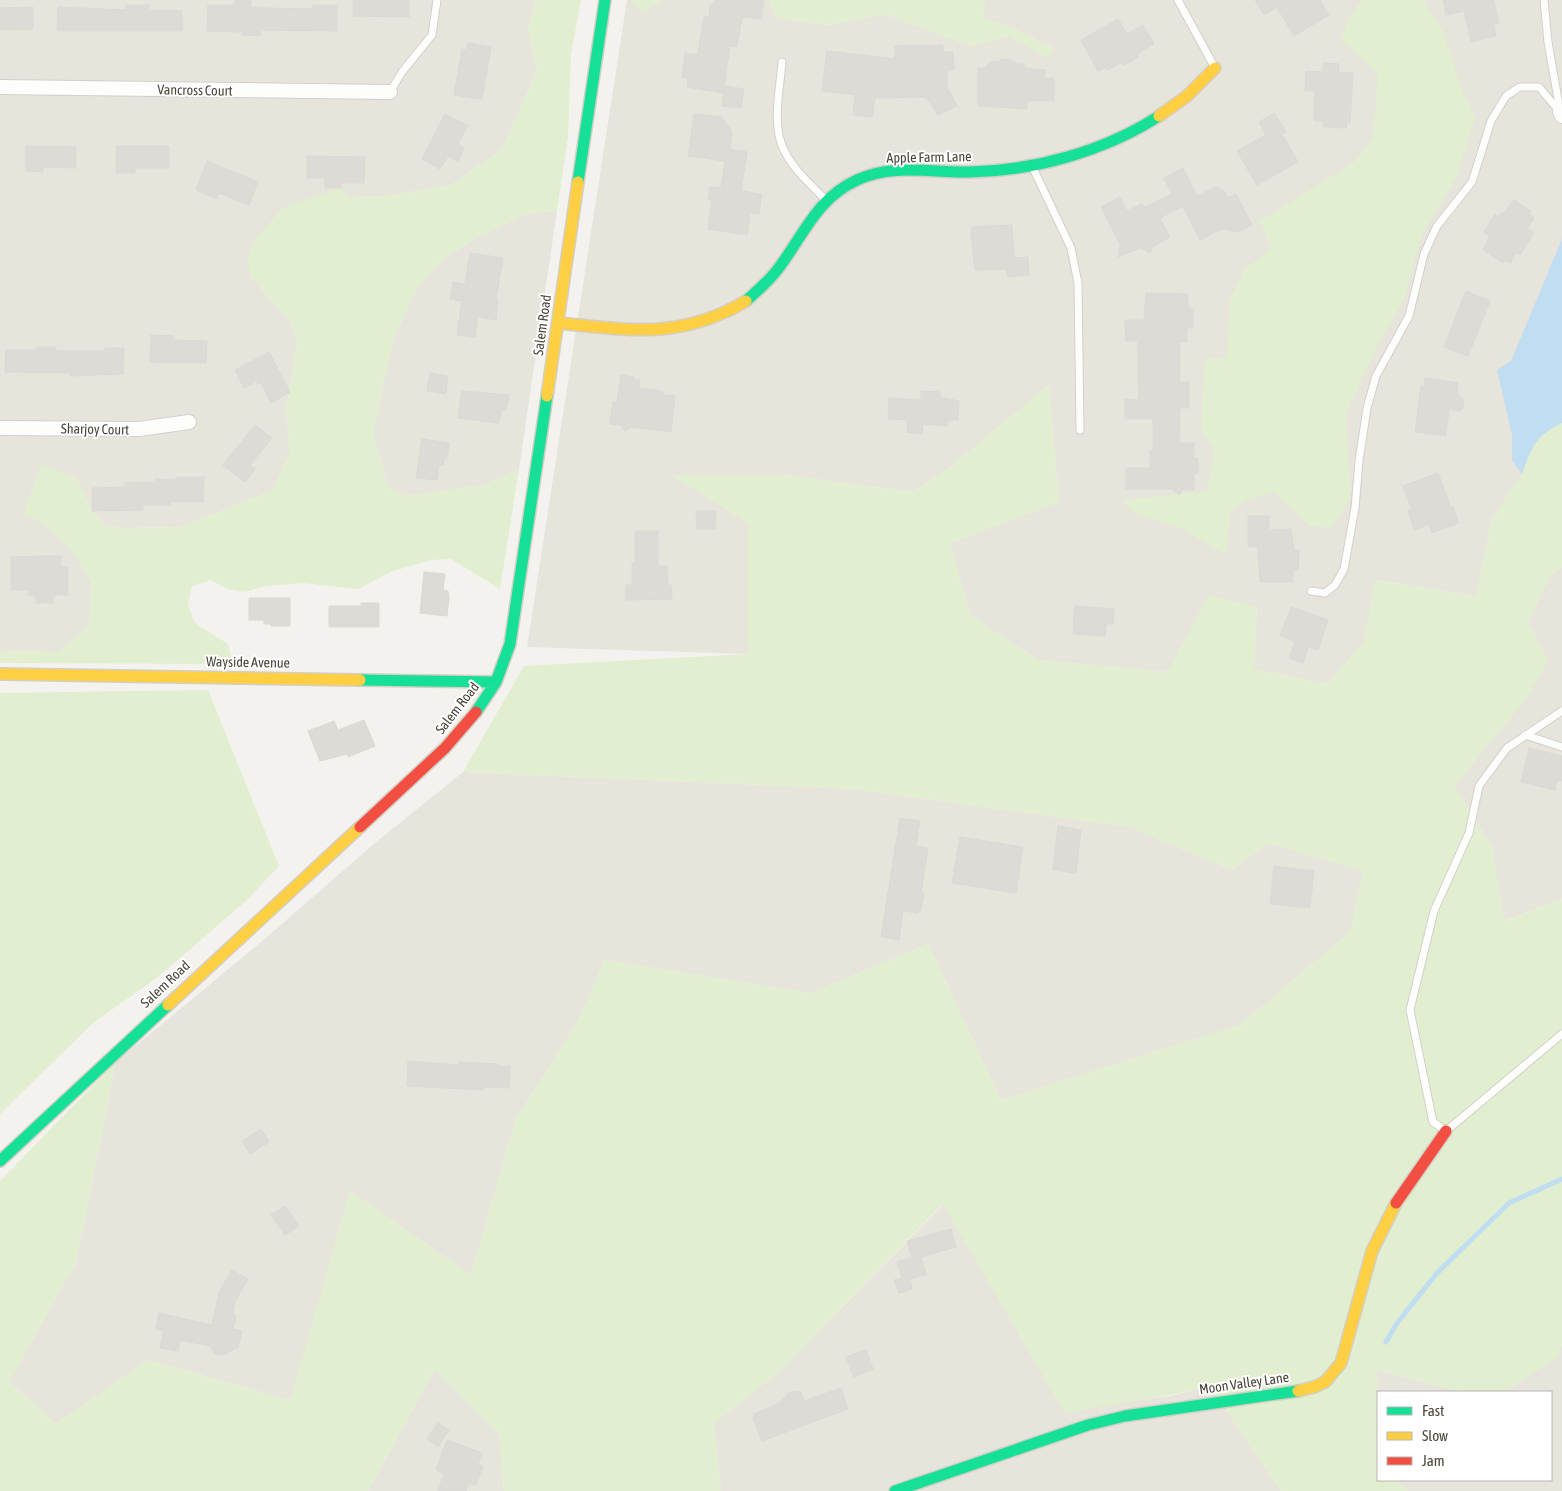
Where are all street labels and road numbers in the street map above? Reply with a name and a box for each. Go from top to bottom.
street label: Vancross Court [157,81,233,99]
street label: Apple Farm Lane [886,148,972,166]
street label: Salem Road [530,294,554,356]
street label: Sharjoy Court [61,420,129,438]
street label: Wayside Avenue [206,653,290,671]
street label: Salem Road [432,679,482,737]
street label: Salem Road [137,957,193,1011]
street label: Moon Valley Lane [1198,1369,1290,1397]

